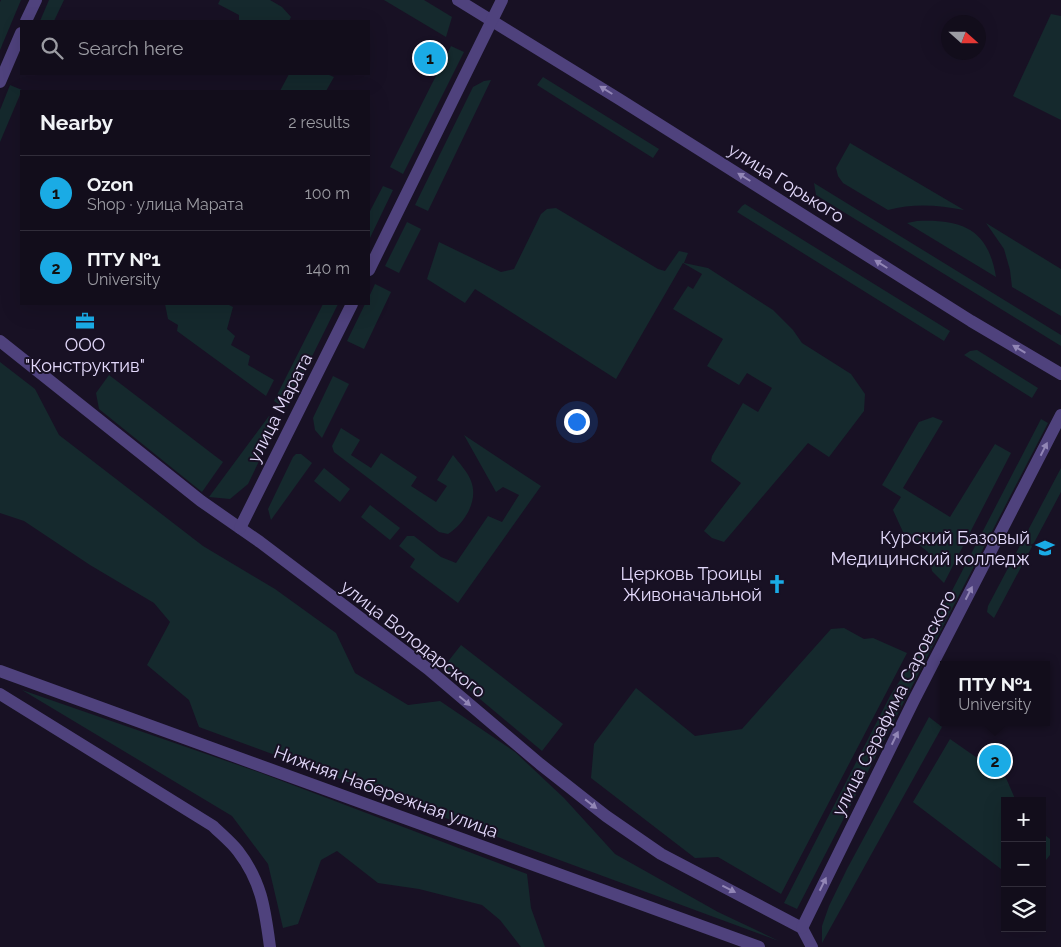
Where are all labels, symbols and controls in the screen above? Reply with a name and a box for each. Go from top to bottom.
north arrow [941,15,986,60]
search box [20,20,370,75]
icon: search [38,34,66,62]
text: Search here [78,37,184,59]
pin: 1 [414,39,446,77]
one-way arrow [599,86,613,95]
text: Nearby [40,110,113,135]
text: 2 results [288,113,350,132]
street label: улица Горького [724,138,848,227]
one-way arrow [737,172,750,181]
text: Ozon [87,173,134,195]
text: 1 [52,184,60,203]
text: 100 m [305,184,350,203]
text: Shop · улица Марата [87,195,243,214]
text: ПТУ №1 [87,248,161,270]
text: 2 [51,259,61,278]
text: 140 m [306,259,350,278]
one-way arrow [874,259,888,268]
text: University [87,270,160,289]
office icon: ООО "Конструктив" [74,310,96,332]
place label: ООО "Конструктив" [25,334,145,376]
one-way arrow [1013,345,1026,354]
street label: улица Марата [243,349,316,466]
your location [564,409,590,435]
one-way arrow [1040,442,1048,456]
place label: Курский Базовый Медицинский колледж [831,527,1030,569]
school or university icon: Курский Базовый Медицинский колледж [1034,537,1056,559]
place label: Церковь Троицы Живоначальной [621,563,762,605]
church icon: Церковь Троицы Живоначальной [766,573,788,595]
street label: улица Володарского [337,576,490,702]
street label: улица Серафима Саровского [827,586,960,819]
one-way arrow [965,586,973,601]
popup [940,661,1050,726]
text: ПТУ №1 [958,673,1032,695]
one-way arrow [458,695,471,706]
text: University [958,695,1032,714]
one-way arrow [891,731,899,745]
street label: Нижняя Набережная улица [271,741,501,842]
pin: 2 [979,742,1011,780]
map controls [1001,797,1046,932]
button: + [1001,797,1046,842]
one-way arrow [584,798,597,809]
button: − [1001,842,1046,887]
one-way arrow [820,877,828,891]
one-way arrow [721,885,736,893]
button: layers [1001,887,1046,932]

